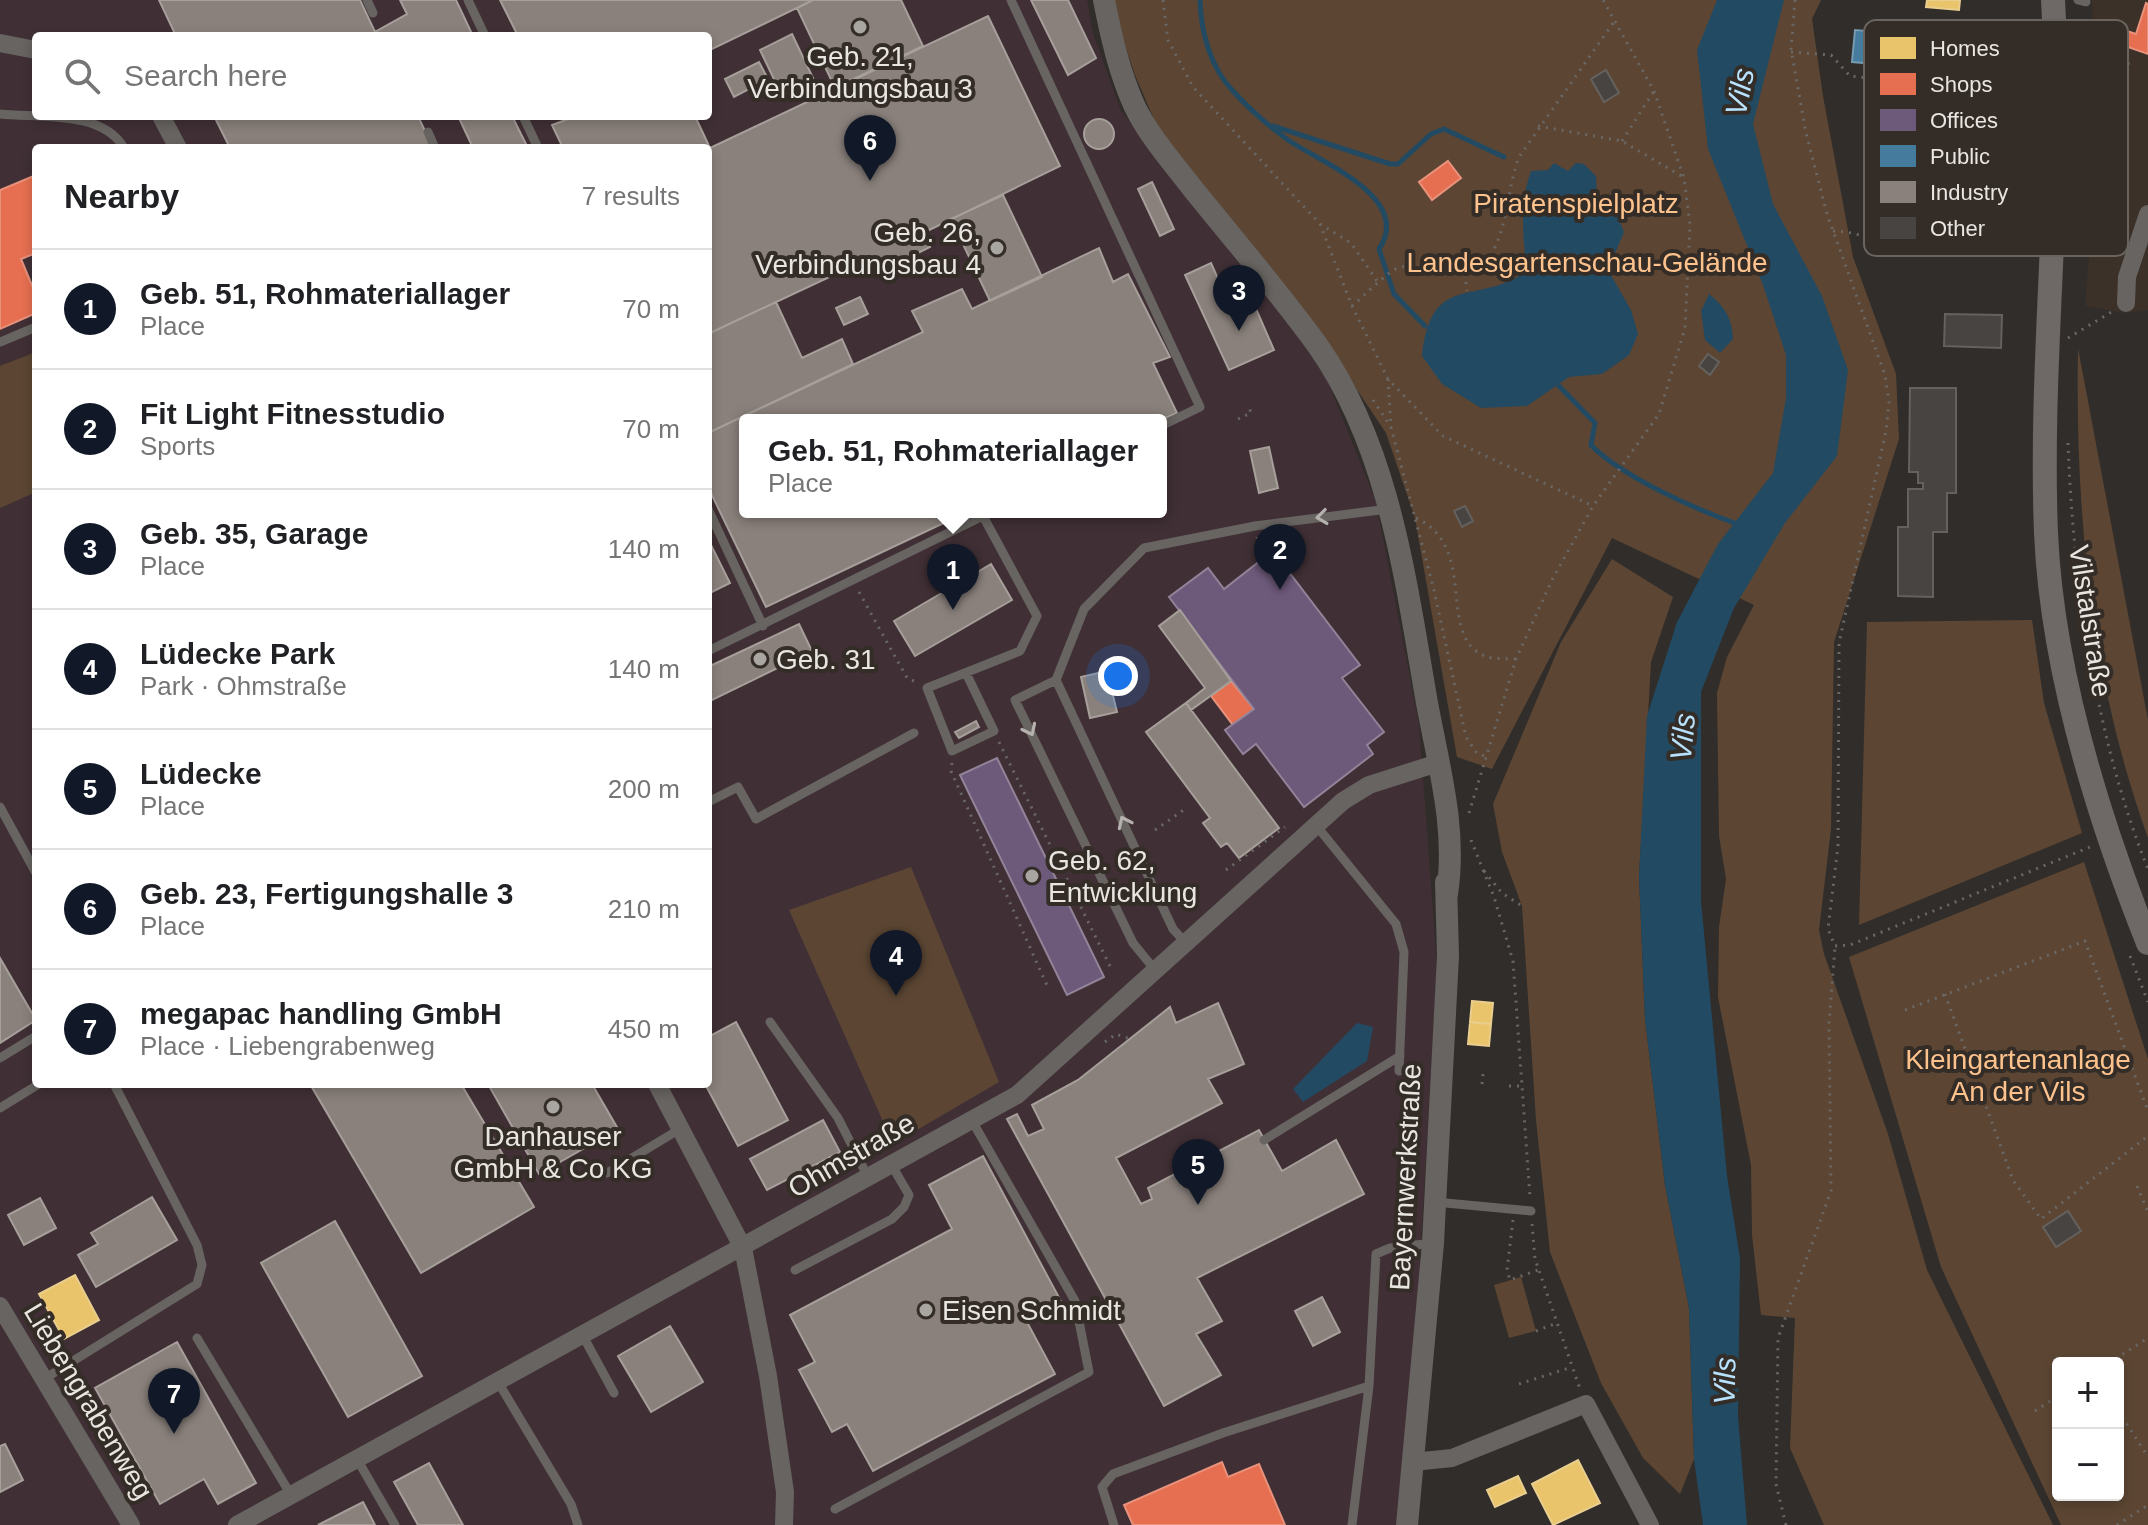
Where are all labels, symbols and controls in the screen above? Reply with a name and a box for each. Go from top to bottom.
marker: Geb. 21, Verbindungsbau 3 [851,18,869,36]
legend [1864,20,2128,256]
search box [32,32,712,120]
text: Homes [1930,36,2000,61]
place label: Geb. 21, Verbindungsbau 3 [747,41,973,104]
icon: search [60,54,104,98]
text: Search here [124,59,287,92]
water label: Vils [1719,65,1760,119]
text: Shops [1930,72,1992,97]
text: Offices [1930,108,1998,133]
pin: 6 [844,115,896,181]
text: Public [1930,144,1990,169]
text: Nearby [64,177,179,215]
text: Industry [1930,180,2008,205]
text: 7 results [582,181,680,211]
park label: Piratenspielplatz [1473,188,1679,219]
text: Other [1930,216,1985,241]
place label: Geb. 26, Verbindungsbau 4 [755,217,981,280]
marker: Geb. 26, Verbindungsbau 4 [988,239,1006,257]
park label: Landesgartenschau-Gelände [1406,247,1768,278]
pin: 3 [1213,265,1265,331]
text: Geb. 51, Rohmateriallager [140,277,510,310]
text: 1 [83,294,97,324]
text: 70 m [622,294,680,324]
text: Place [140,311,205,341]
text: Fit Light Fitnesstudio [140,397,445,430]
text: 2 [83,414,97,444]
text: 70 m [622,414,680,444]
popup [739,414,1167,518]
text: Sports [140,431,215,461]
text: Geb. 51, Rohmateriallager [768,434,1138,467]
text: Place [768,468,833,498]
one-way arrow [1315,509,1328,526]
text: Geb. 35, Garage [140,517,368,550]
pin: 2 [1254,524,1306,590]
text: 3 [83,534,97,564]
text: 140 m [608,534,680,564]
street label: Vilstalstraße [2063,543,2118,699]
pin: 1 [927,544,979,610]
text: Place [140,551,205,581]
text: Lüdecke Park [140,637,335,670]
place label: Geb. 31 [776,644,876,675]
marker: Geb. 31 [751,650,769,668]
text: 4 [83,654,97,684]
text: 140 m [608,654,680,684]
your location [1098,656,1138,696]
text: Park · Ohmstraße [140,671,347,701]
water label: Vils [1664,711,1701,762]
one-way arrow [1020,721,1036,736]
text: Lüdecke [140,757,262,790]
text: 5 [83,774,97,804]
text: 200 m [608,774,680,804]
text: Place [140,791,205,821]
one-way arrow [1118,816,1134,830]
place label: Geb. 62, Entwicklung [1048,845,1197,908]
marker: Geb. 62, Entwicklung [1023,867,1041,885]
text: Geb. 23, Fertigungshalle 3 [140,877,513,910]
text: 6 [83,894,97,924]
text: 210 m [608,894,680,924]
text: Place [140,911,205,941]
pin: 4 [870,930,922,996]
text: megapac handling GmbH [140,997,502,1030]
text: 7 [83,1014,97,1044]
text: 450 m [608,1014,680,1044]
text: Place · Liebengrabenweg [140,1031,435,1061]
park label: Kleingartenanlage An der Vils [1905,1044,2131,1107]
street label: Bayernwerkstraße [1384,1063,1427,1291]
marker: Danhauser GmbH & Co KG [544,1098,562,1116]
street label: Ohmstraße [783,1107,920,1204]
place label: Danhauser GmbH & Co KG [453,1121,653,1184]
pin: 5 [1172,1139,1224,1205]
place label: Eisen Schmidt [942,1295,1121,1326]
street label: Liebengrabenweg [18,1298,159,1505]
marker: Eisen Schmidt [917,1301,935,1319]
water label: Vils [1708,1357,1741,1405]
map controls [2052,1357,2124,1501]
button: + [2052,1357,2124,1429]
pin: 7 [148,1368,200,1434]
button: − [2052,1429,2124,1501]

